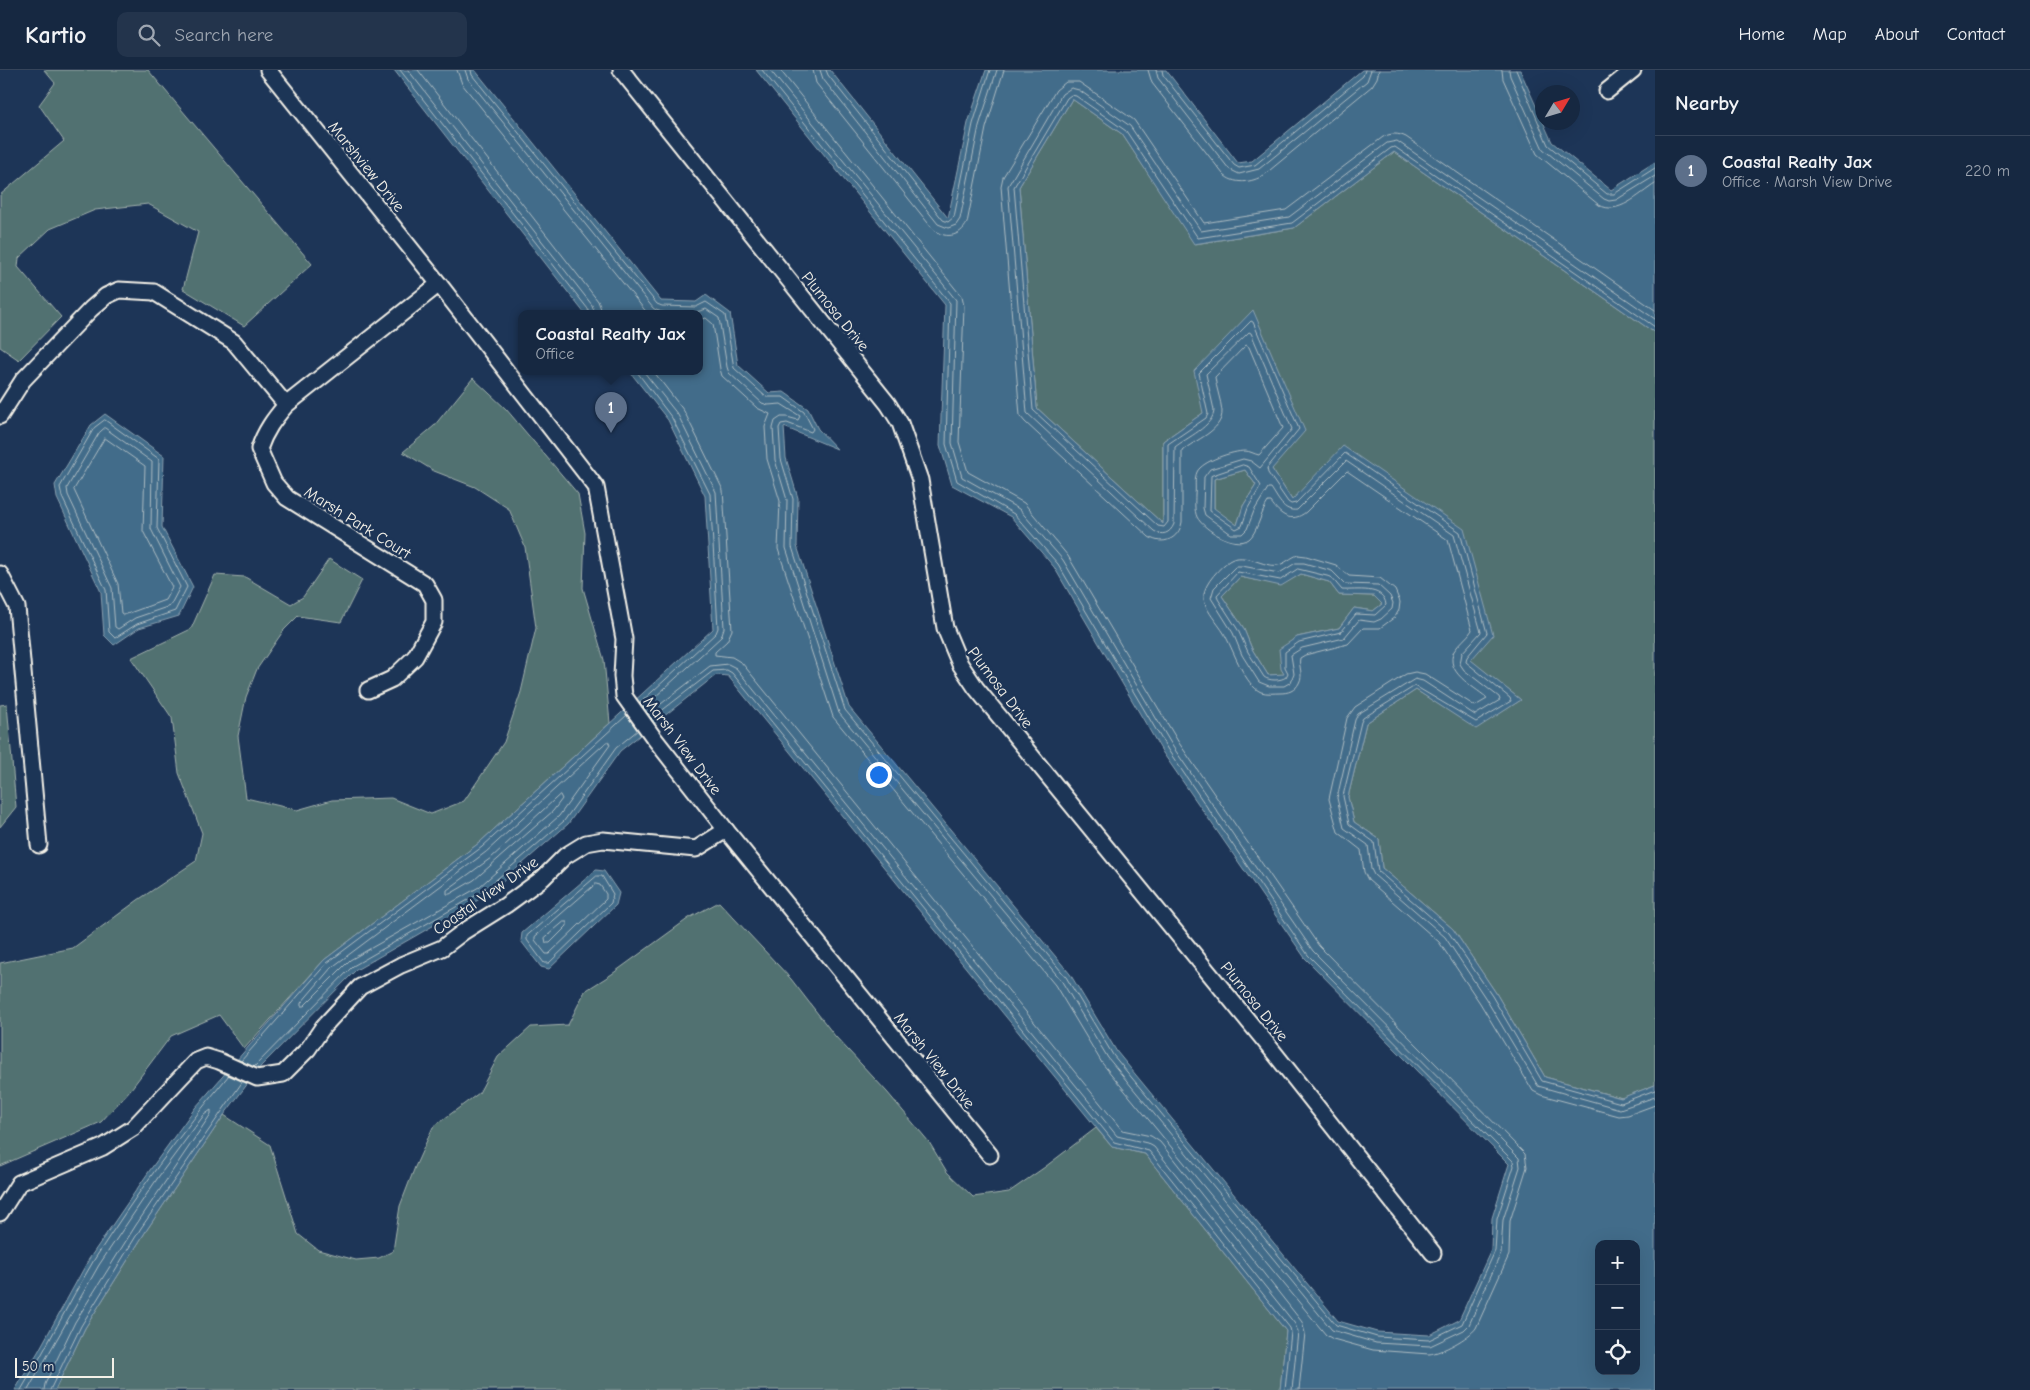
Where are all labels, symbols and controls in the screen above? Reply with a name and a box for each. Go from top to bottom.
search box [117,12,467,57]
text: Kartio [25,21,87,49]
icon: search [135,21,163,49]
text: Search here [175,24,273,46]
text: Home [1738,24,1785,45]
text: Map [1813,24,1847,45]
text: About [1875,24,1919,45]
text: Contact [1947,24,2005,45]
north arrow [1535,85,1580,130]
text: Nearby [1675,91,1739,115]
street label: Marshview Drive [324,118,408,215]
text: Coastal Realty Jax [1722,151,1872,173]
text: 1 [1688,162,1694,180]
text: 220 m [1965,162,2010,180]
text: Office · Marsh View Drive [1722,173,1892,191]
street label: Plumosa Drive [798,268,873,355]
popup [518,310,703,375]
text: Coastal Realty Jax [536,323,685,345]
text: Office [536,345,574,363]
pin: 1 [595,392,627,433]
street label: Marsh Park Court [301,483,414,563]
street label: Plumosa Drive [964,644,1037,732]
street label: Marsh View Drive [639,693,725,798]
your location [866,762,892,788]
street label: Coastal View Drive [430,853,542,939]
street label: Plumosa Drive [1217,958,1292,1045]
street label: Marsh View Drive [890,1009,978,1112]
map controls [1595,1240,1640,1375]
button: + [1595,1240,1640,1285]
button: − [1595,1285,1640,1330]
button: locate [1595,1330,1640,1375]
scale bar [15,1355,114,1378]
text: 50 m [22,1358,54,1375]

